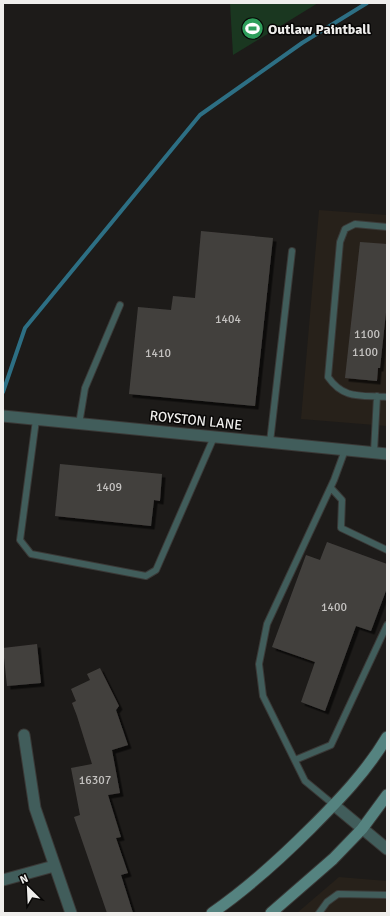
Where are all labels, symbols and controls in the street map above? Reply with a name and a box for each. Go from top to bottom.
sports icon: Outlaw Paintball [240,16,266,42]
place label: Outlaw Paintball [268,21,372,38]
house number: 1404 [215,312,241,327]
house number: 1100 [354,327,380,342]
house number: 1100 [352,345,378,360]
house number: 1410 [145,346,171,361]
street label: ROYSTON LANE [149,407,243,434]
house number: 1409 [96,480,122,495]
house number: 1400 [321,600,347,615]
house number: 16307 [79,773,111,788]
north arrow [8,868,48,908]
text: N [18,872,30,887]

